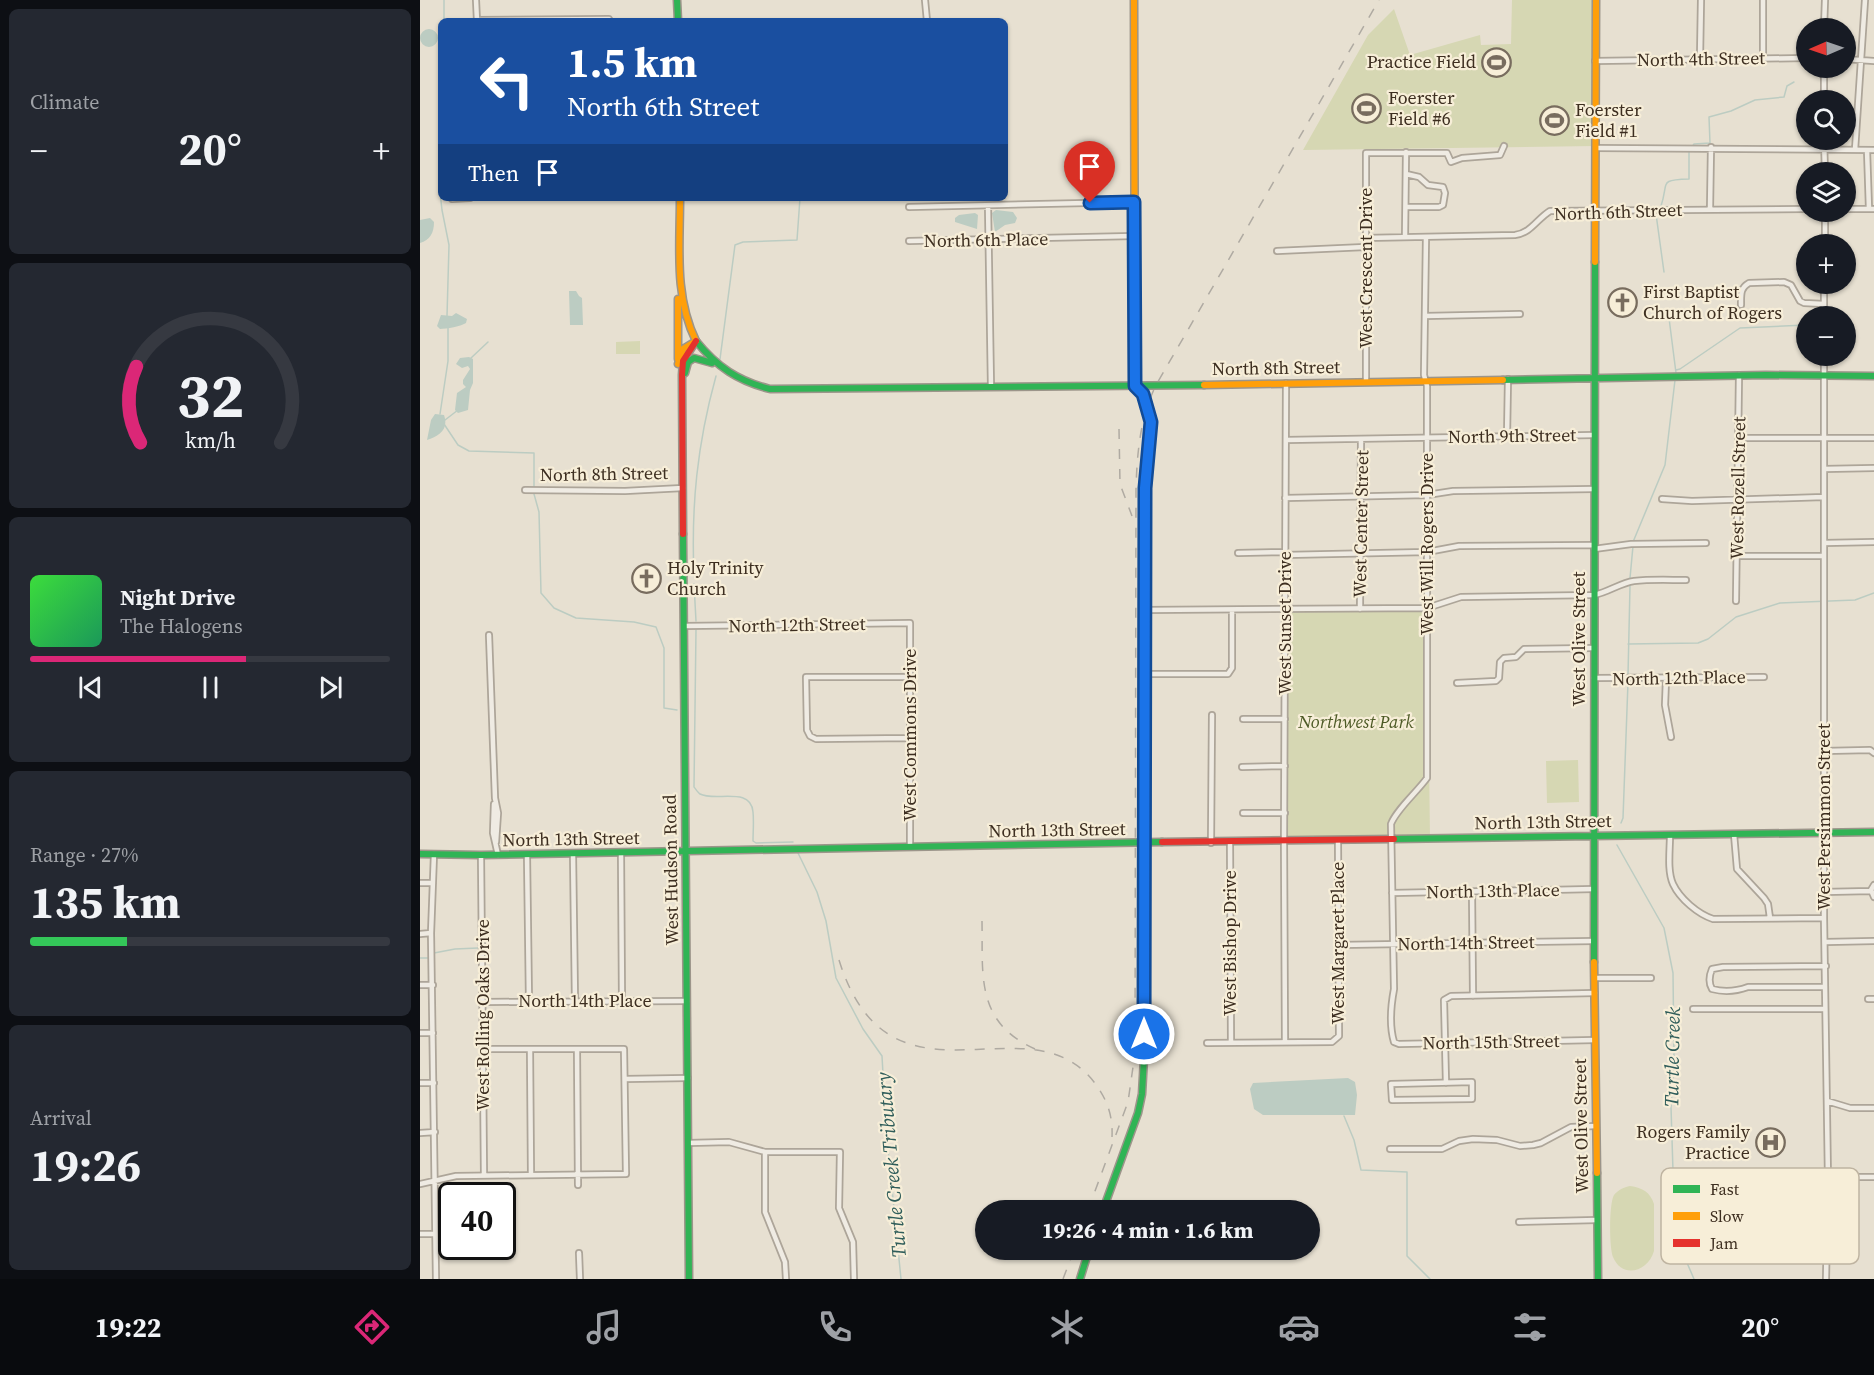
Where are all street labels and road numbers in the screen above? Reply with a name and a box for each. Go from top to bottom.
street label: North 4th Street [1637,45,1765,72]
street label: West Crescent Drive [1353,187,1378,349]
street label: North 6th Street [1554,197,1683,226]
street label: North 6th Place [924,226,1048,253]
street label: North 8th Street [1212,354,1340,381]
street label: West Rozell Street [1724,416,1751,560]
street label: North 9th Street [1448,422,1576,449]
street label: West Center Street [1347,450,1374,598]
street label: West Will Rogers Drive [1414,453,1439,635]
street label: North 8th Street [540,460,668,487]
street label: West Sunset Drive [1272,551,1297,695]
street label: West Olive Street [1566,571,1591,706]
street label: North 12th Street [728,611,866,638]
street label: West Commons Drive [897,649,922,821]
street label: North 12th Place [1612,664,1746,691]
street label: West Persimmon Street [1811,723,1836,911]
street label: West Hudson Road [657,794,684,946]
street label: North 13th Street [1474,808,1612,835]
street label: North 13th Street [988,816,1126,843]
street label: North 13th Street [502,825,640,852]
street label: West Margaret Place [1325,861,1350,1025]
street label: West Bishop Drive [1217,870,1242,1016]
street label: North 13th Place [1426,877,1560,904]
street label: West Rolling Oaks Drive [470,919,495,1111]
street label: North 14th Street [1397,929,1535,956]
street label: North 14th Place [518,988,652,1013]
street label: North 15th Street [1422,1028,1560,1055]
street label: West Olive Street [1567,1058,1594,1194]

